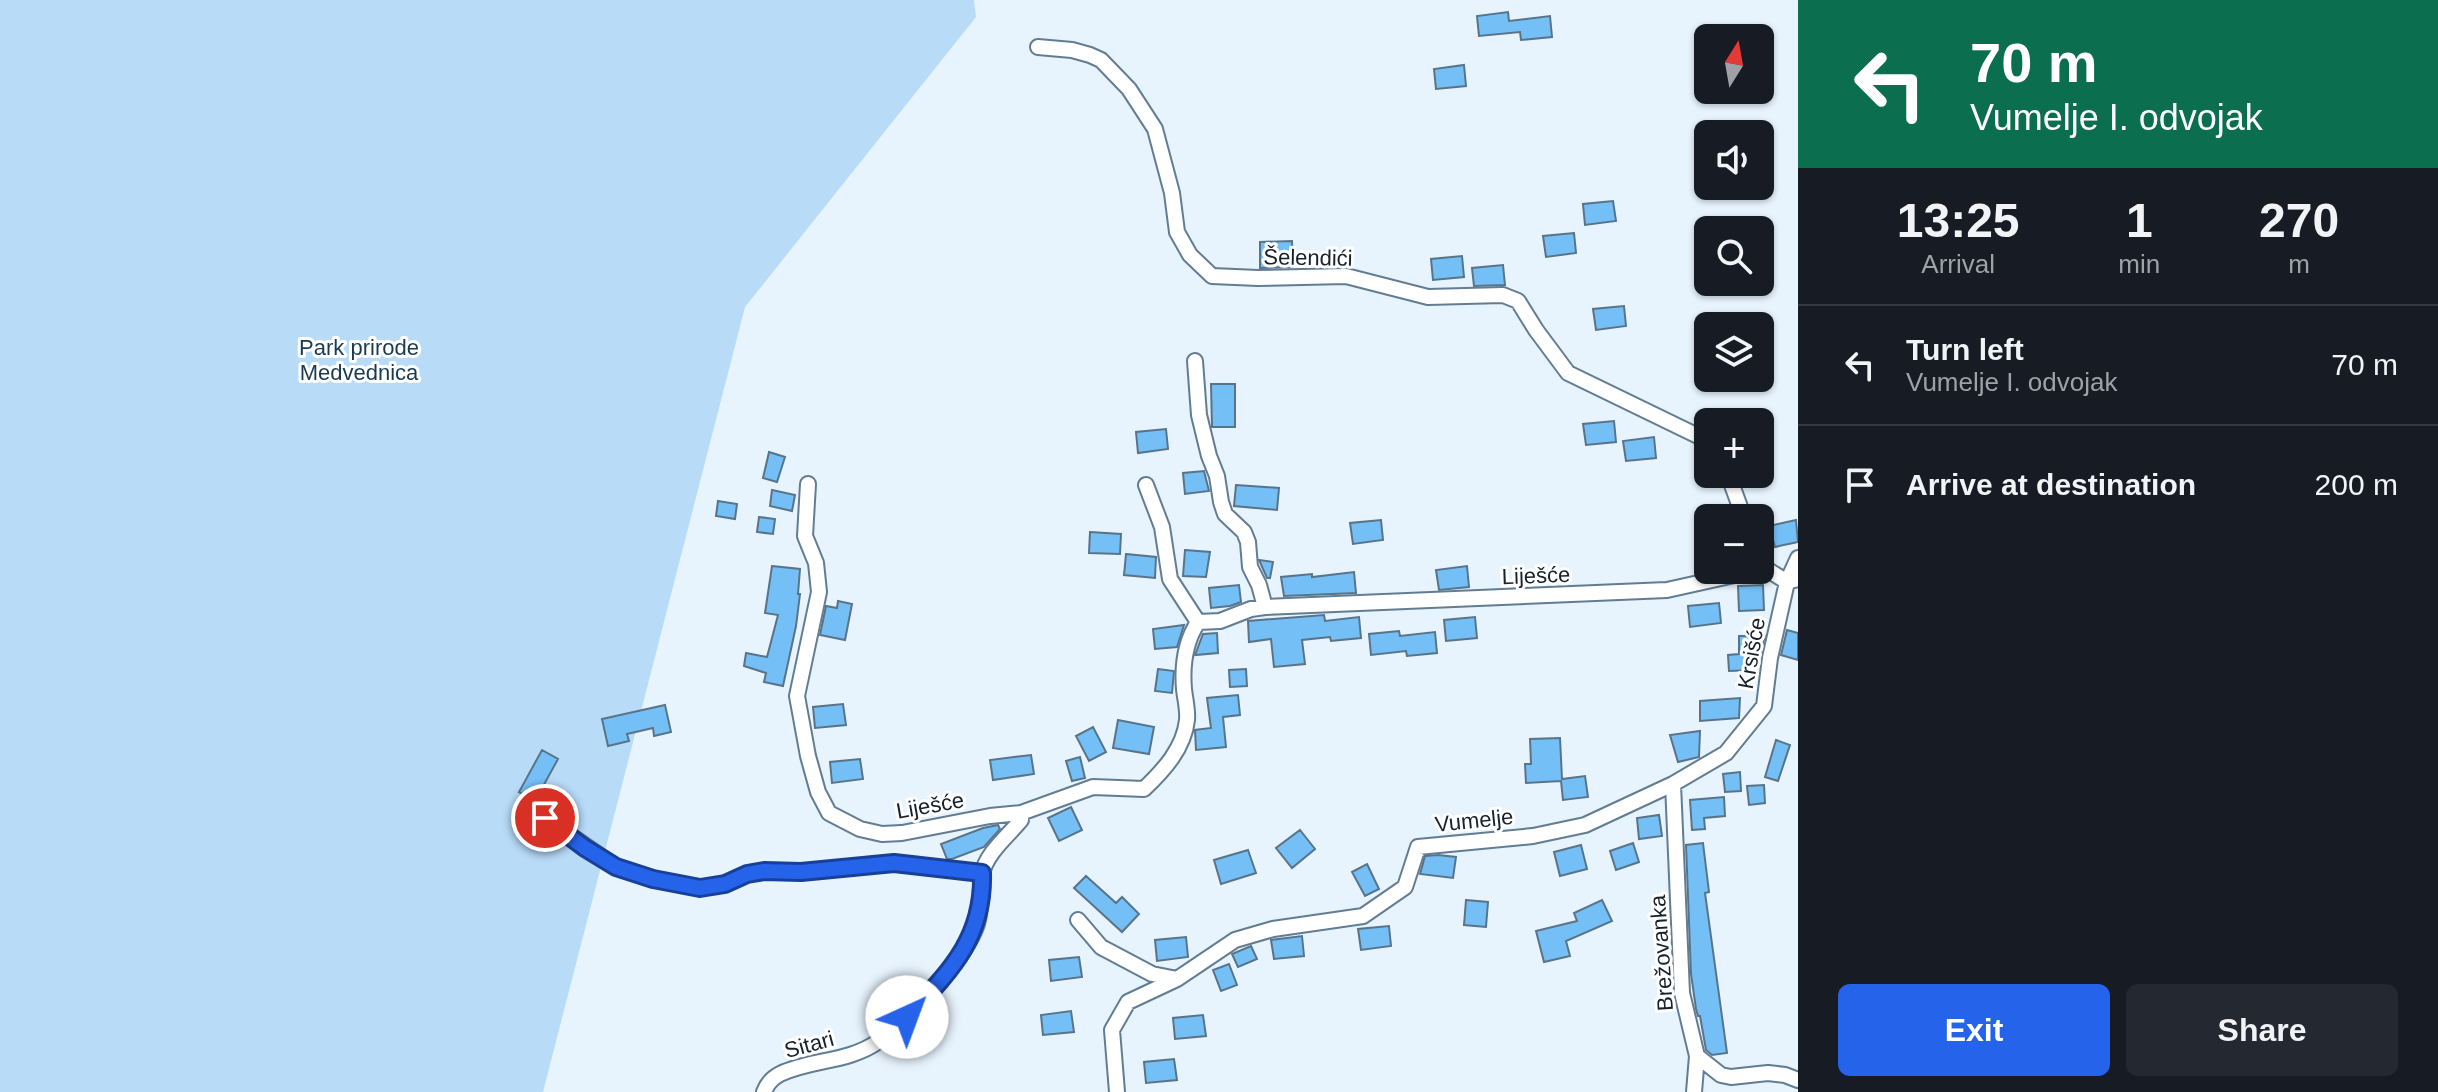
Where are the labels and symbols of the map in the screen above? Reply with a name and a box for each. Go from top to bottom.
north arrow [1694,24,1774,104]
street label: Šelendići [1263,244,1353,271]
park label: Park prirode Medvednica [299,335,419,385]
street label: Liješće [1501,562,1571,589]
street label: Krsišće [1733,615,1770,691]
pin [511,784,579,852]
street label: Liješće [894,787,966,824]
street label: Vumelje [1434,804,1514,837]
street label: Brežovanka [1645,893,1678,1012]
position arrow [865,975,949,1059]
street label: Sitari [782,1026,837,1063]

